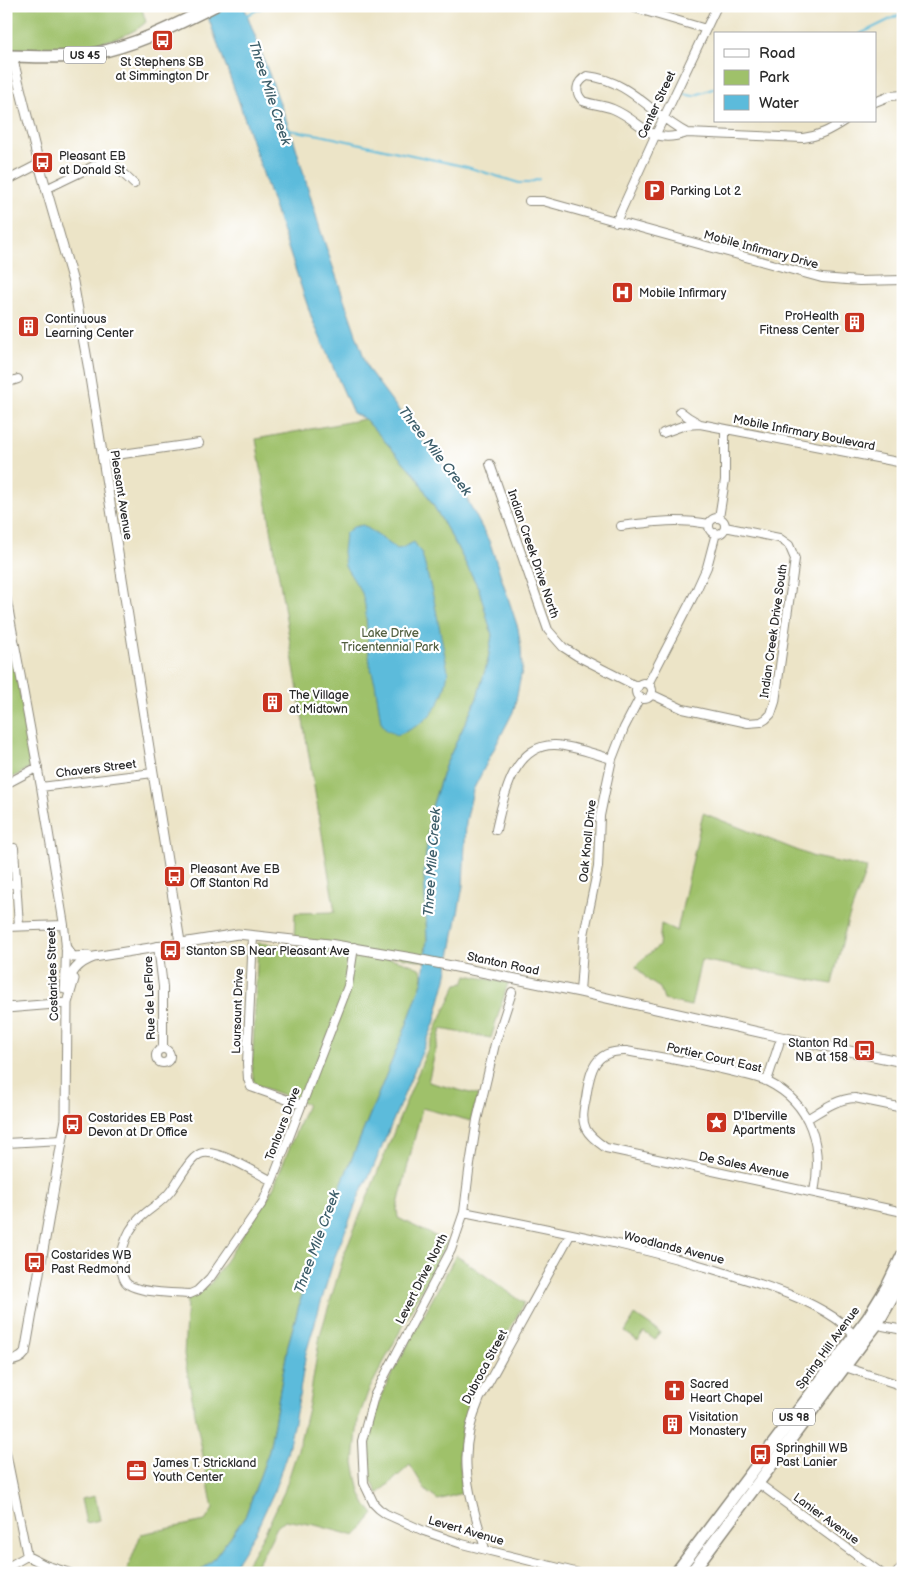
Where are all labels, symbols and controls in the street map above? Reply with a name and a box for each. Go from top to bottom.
bus stop icon: St Stephens SB at Simmington Dr [150,29,174,53]
legend [714,32,876,122]
water label: Three Mile Creek [245,39,295,148]
text: Road [759,44,795,63]
road number: US 45 [64,46,106,64]
place label: St Stephens SB at Simmington Dr [115,55,209,84]
street label: Center Street [635,68,679,141]
text: Park [759,68,790,87]
text: Water [759,94,799,113]
place label: Pleasant EB at Donald St [59,149,126,178]
bus stop icon: Pleasant EB at Donald St [31,151,55,175]
parking icon: Parking Lot 2 [642,179,666,203]
place label: Parking Lot 2 [670,184,741,199]
street label: Mobile Infirmary Drive [702,227,820,273]
hospital icon: Mobile Infirmary [611,281,635,305]
place label: Mobile Infirmary [639,286,727,301]
place label: ProHealth Fitness Center [759,309,840,338]
building icon: ProHealth Fitness Center [843,311,867,335]
place label: Continuous Learning Center [45,312,134,341]
building icon: Continuous Learning Center [17,314,41,338]
water label: Three Mile Creek [395,403,476,500]
street label: Mobile Infirmary Boulevard [732,412,876,454]
street label: Pleasant Avenue [106,449,136,541]
street label: Indian Creek Drive North [504,488,562,621]
street label: Indian Creek Drive South [757,563,791,699]
park label: Lake Drive Tricentennial Park [341,626,439,655]
place label: The Village at Midtown [289,688,349,717]
building icon: The Village at Midtown [261,690,285,714]
street label: Chavers Street [55,757,137,781]
street label: Oak Knoll Drive [576,799,600,883]
water label: Three Mile Creek [420,806,444,917]
place label: Pleasant Ave EB Off Stanton Rd [190,862,280,891]
bus stop icon: Pleasant Ave EB Off Stanton Rd [162,864,186,888]
street label: Costarides Street [44,926,62,1021]
bus stop icon: Stanton SB Near Pleasant Ave [158,939,182,963]
place label: Stanton SB Near Pleasant Ave [186,944,350,959]
street label: Stanton Road [466,949,541,979]
street label: Rue de LeFlore [141,956,159,1040]
street label: Loursaunt Drive [229,968,247,1054]
place label: Stanton Rd NB at 158 [788,1036,848,1065]
bus stop icon: Stanton Rd NB at 158 [852,1038,876,1062]
street label: Portier Court East [665,1040,763,1076]
street label: Tonlours Drive [262,1085,304,1163]
place label: D'Iberville Apartments [733,1109,796,1138]
place label: Costarides EB Past Devon at Dr Office [88,1111,193,1140]
place icon: D'Iberville Apartments [705,1111,729,1135]
bus stop icon: Costarides EB Past Devon at Dr Office [60,1113,84,1137]
street label: De Sales Avenue [697,1149,791,1183]
water label: Three Mile Creek [290,1187,344,1296]
street label: Woodlands Avenue [622,1228,726,1268]
street label: Levert Drive North [393,1231,452,1327]
place label: Costarides WB Past Redmond [51,1248,131,1277]
bus stop icon: Costarides WB Past Redmond [23,1250,47,1274]
street label: Spring Hill Avenue [793,1304,863,1392]
street label: Dubroca Street [459,1327,511,1407]
place label: Sacred Heart Chapel [690,1377,763,1406]
church icon: Sacred Heart Chapel [662,1379,686,1403]
road number: US 98 [773,1408,815,1425]
place label: Visitation Monastery [689,1410,747,1439]
building icon: Visitation Monastery [661,1412,685,1436]
place label: Springhill WB Past Lanier [776,1441,848,1470]
bus stop icon: Springhill WB Past Lanier [748,1443,772,1467]
place label: James T. Strickland Youth Center [152,1456,256,1485]
office icon: James T. Strickland Youth Center [125,1458,149,1482]
street label: Lanier Avenue [790,1490,862,1548]
street label: Levert Avenue [426,1513,506,1549]

